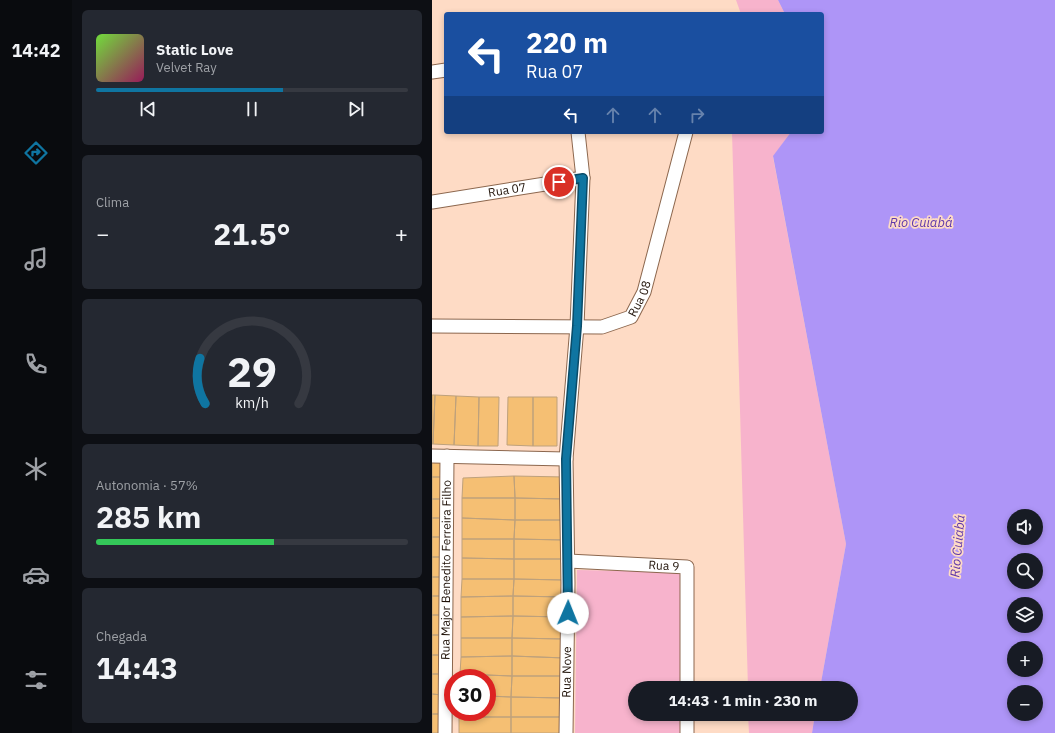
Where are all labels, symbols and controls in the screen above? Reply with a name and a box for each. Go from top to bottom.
text: 220 m [526,24,608,61]
icon: left [460,28,512,80]
text: 14:42 [11,39,61,62]
text: Static Love [156,40,233,59]
text: Velvet Ray [156,59,217,76]
text: Rua 07 [526,60,583,83]
icon: previous [137,98,159,120]
icon: pause [241,98,263,120]
icon: next [345,98,367,120]
icon: left [560,104,582,126]
icon: ahead [602,104,624,126]
icon: ahead [644,104,666,126]
icon: right [686,104,708,126]
icon: directions [22,139,50,167]
pin [542,165,576,199]
icon: arrive [548,171,570,193]
street label: Rua 07 [487,179,527,200]
text: Clima [96,194,129,211]
text: 21.5° [213,214,291,253]
water label: Rio Cuiabá [890,214,952,231]
text: − [96,219,109,248]
text: + [395,219,408,248]
icon: music [22,245,50,273]
street label: Rua 08 [624,279,654,319]
text: 29 [227,344,277,398]
icon: phone [22,350,50,378]
text: km/h [235,393,269,412]
icon: climate [22,455,50,483]
text: Autonomia · 57% [96,477,198,494]
street label: Rua Major Benedito Ferreira Filho [438,480,454,660]
text: 285 km [96,497,201,536]
map controls [1007,509,1043,721]
button: sound [1007,509,1043,545]
water label: Rio Cuiabá [946,514,969,578]
button: search [1007,553,1043,589]
street label: Rua 9 [648,557,680,574]
icon: car [22,561,50,589]
position arrow [547,592,589,634]
button: layers [1007,597,1043,633]
text: Chegada [96,628,147,645]
button: + [1007,641,1043,677]
street label: Rua Nove [558,646,574,698]
text: 14:43 [96,648,178,687]
icon: filters [22,666,50,694]
speed limit sign: 30 [444,669,496,721]
button: − [1007,685,1043,721]
text: 14:43 · 1 min · 230 m [669,691,817,710]

